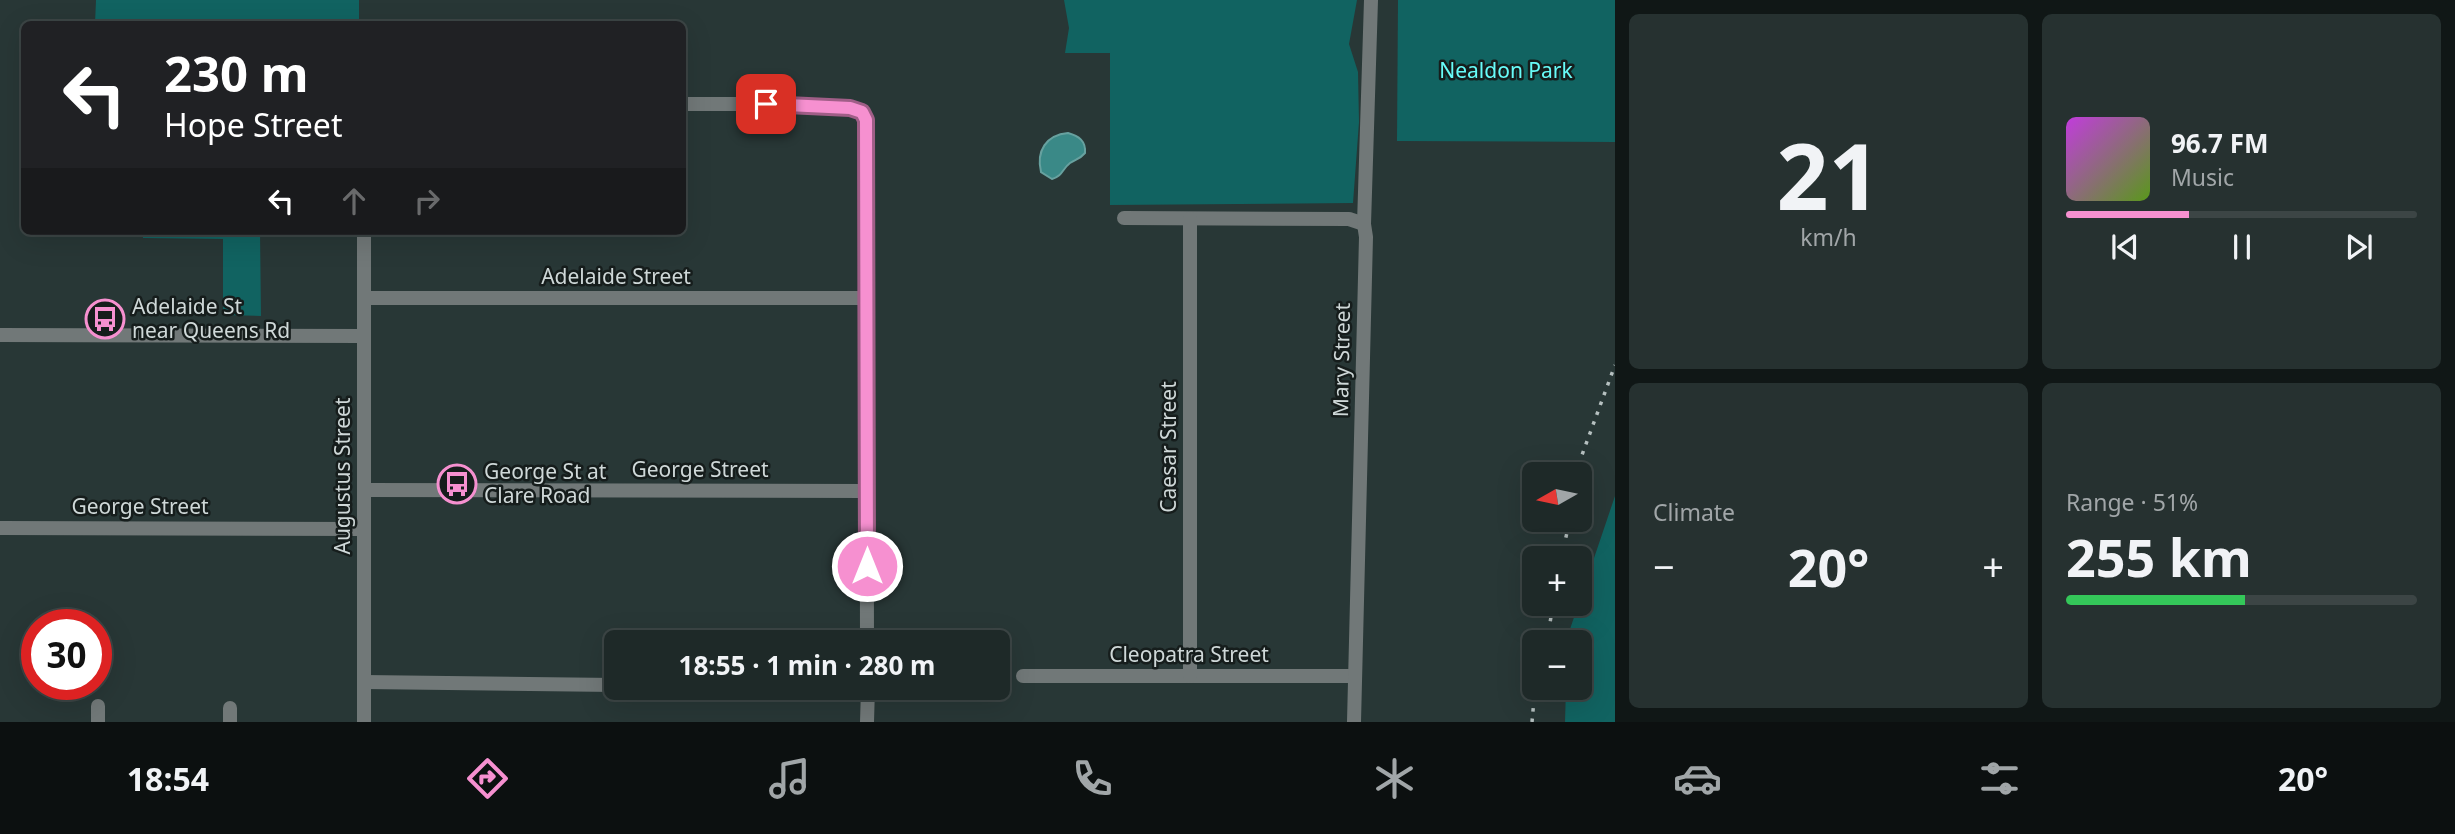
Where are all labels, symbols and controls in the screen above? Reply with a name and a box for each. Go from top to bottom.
text: 230 m [164,40,309,106]
icon: left [49,49,140,140]
park label: Nealdon Park [1439,56,1574,84]
pin [736,74,796,134]
icon: arrive [747,85,785,123]
text: Hope Street [164,103,342,146]
text: 21 [1776,113,1881,237]
text: 96.7 FM [2171,125,2268,161]
text: Music [2171,161,2234,193]
icon: left [262,182,300,220]
icon: ahead [335,182,373,220]
icon: right [408,182,446,220]
text: km/h [1800,221,1857,253]
icon: previous [2106,228,2144,266]
icon: pause [2223,228,2261,266]
icon: next [2340,228,2378,266]
street label: Adelaide Street [541,262,691,290]
place label: Adelaide St near Queens Rd [132,292,290,344]
bus stop icon: Adelaide St near Queens Rd [84,298,126,340]
street label: Mary Street [1326,302,1356,417]
street label: Caesar Street [1154,381,1182,513]
street label: Augustus Street [328,397,356,555]
street label: George Street [631,455,769,483]
place label: George St at Clare Road [484,457,607,509]
north arrow [1522,462,1592,532]
map controls [1522,462,1592,700]
bus stop icon: George St at Clare Road [436,463,478,505]
text: Range · 51% [2066,486,2198,518]
street label: George Street [71,492,209,520]
text: Climate [1653,496,1735,528]
text: 255 km [2066,521,2252,592]
position arrow [830,529,904,603]
text: 20° [1788,531,1869,602]
text: − [1653,540,1675,592]
text: + [1982,540,2004,592]
button: + [1522,546,1592,616]
speed limit sign: 30 [21,609,112,700]
button: − [1522,630,1592,700]
street label: Cleopatra Street [1109,640,1269,668]
text: 18:55 · 1 min · 280 m [679,647,935,683]
icon: directions [463,754,512,803]
icon: music [765,754,814,803]
icon: phone [1068,754,1117,803]
icon: climate [1370,754,1419,803]
icon: car [1673,754,1722,803]
icon: filters [1975,754,2024,803]
text: 18:54 [127,757,209,800]
text: 20° [2278,757,2328,800]

